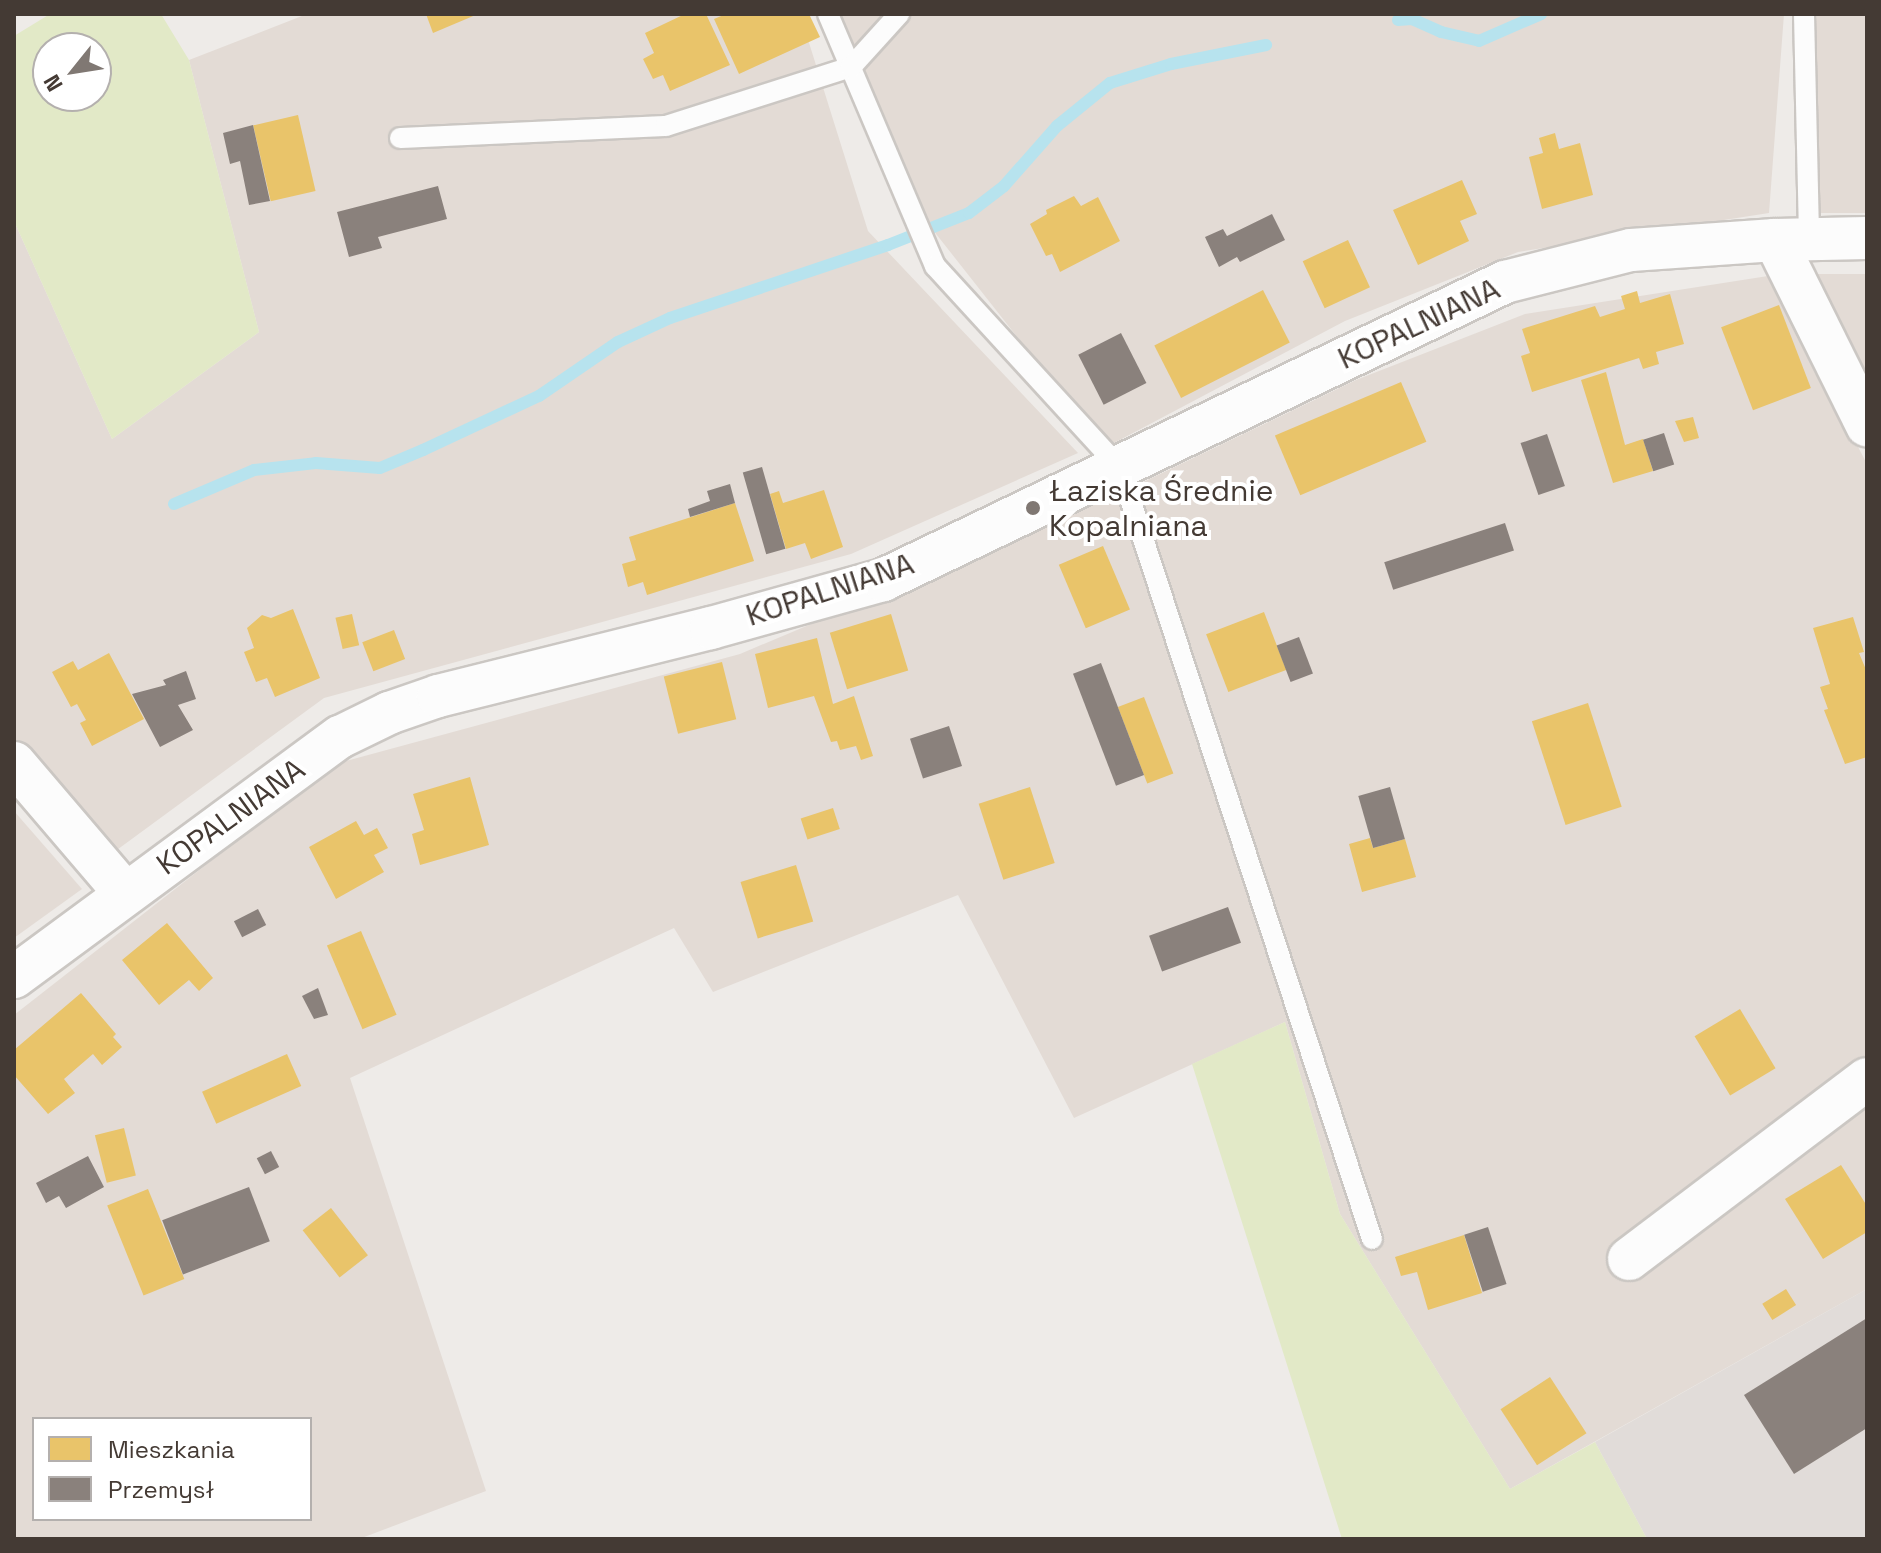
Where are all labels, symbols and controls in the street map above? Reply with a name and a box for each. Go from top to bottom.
north arrow [32,32,112,112]
text: N [37,70,69,96]
street label: KOPALNIANA [1333,271,1505,377]
place label: Łaziska Średnie Kopalniana [1049,473,1274,544]
marker: Łaziska Średnie Kopalniana [1024,499,1042,517]
street label: KOPALNIANA [742,546,918,634]
street label: KOPALNIANA [150,751,312,883]
legend [32,1417,312,1521]
text: Mieszkania [108,1434,235,1465]
text: Przemysł [108,1474,214,1505]

